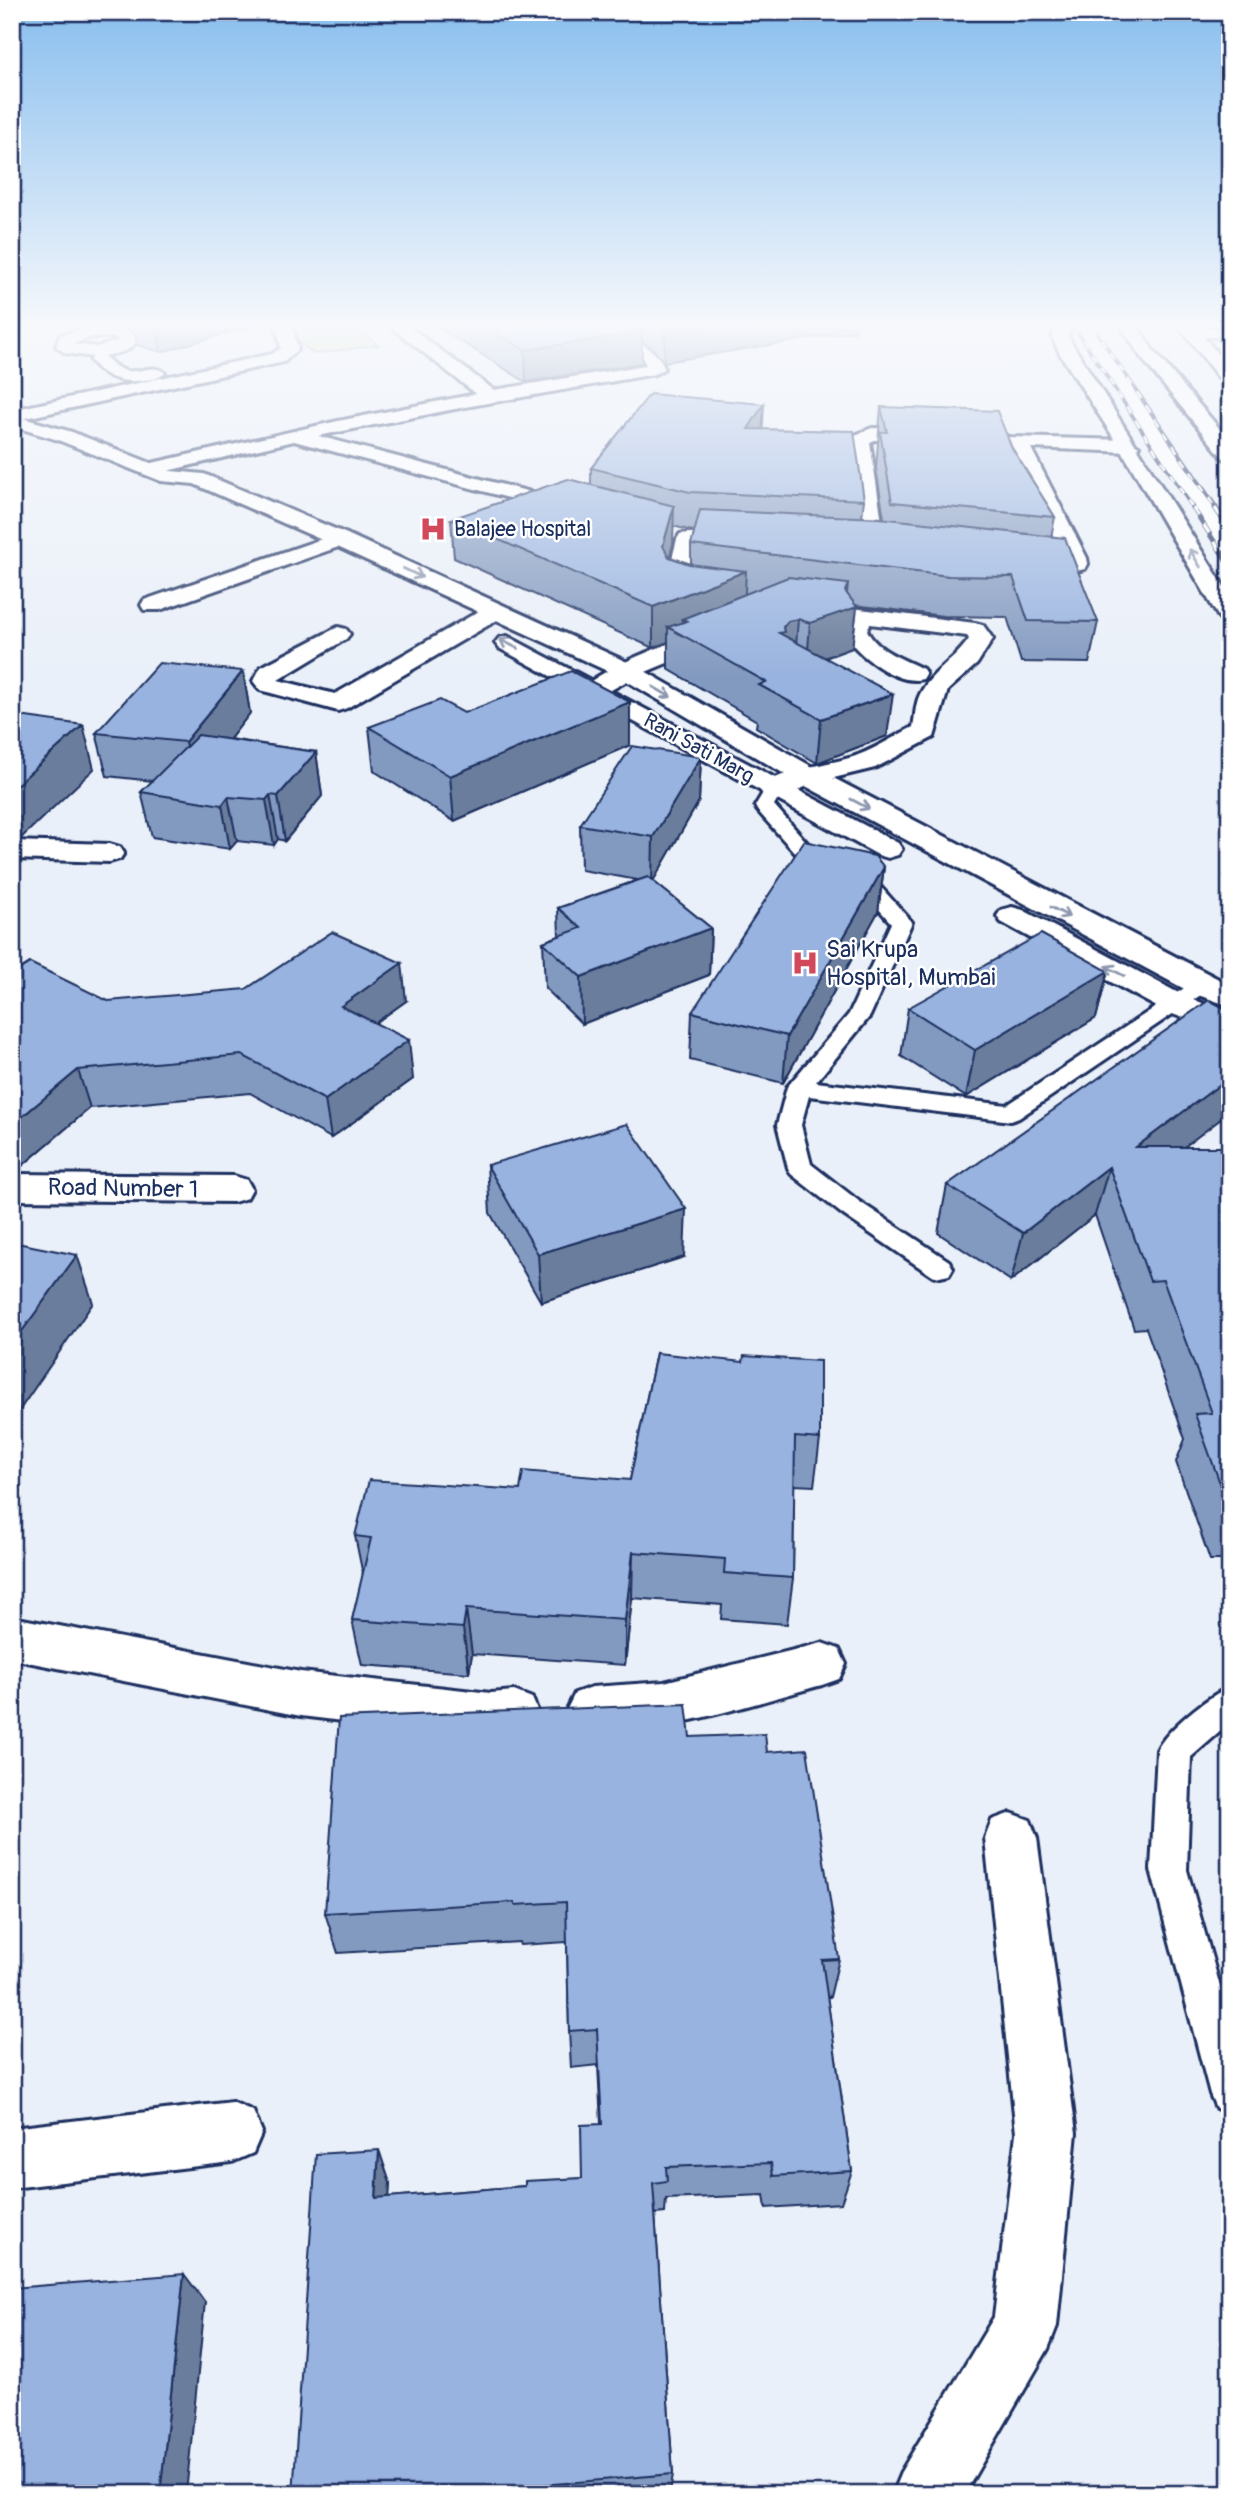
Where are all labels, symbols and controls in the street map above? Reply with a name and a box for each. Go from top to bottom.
hospital icon: Balajee Hospital [418,514,448,544]
place label: Balajee Hospital [454,516,591,543]
one-way arrow [1188,548,1202,568]
one-way arrow [401,567,423,580]
one-way arrow [499,637,520,651]
one-way arrow [651,685,671,699]
street label: Rani Sati Marg [639,707,759,790]
one-way arrow [849,798,870,811]
one-way arrow [1049,905,1070,919]
place label: Sai Krupa Hospital, Mumbai [826,935,995,992]
hospital icon: Sai Krupa Hospital, Mumbai [790,948,820,978]
one-way arrow [1105,964,1125,978]
street label: Road Number 1 [47,1173,199,1204]

